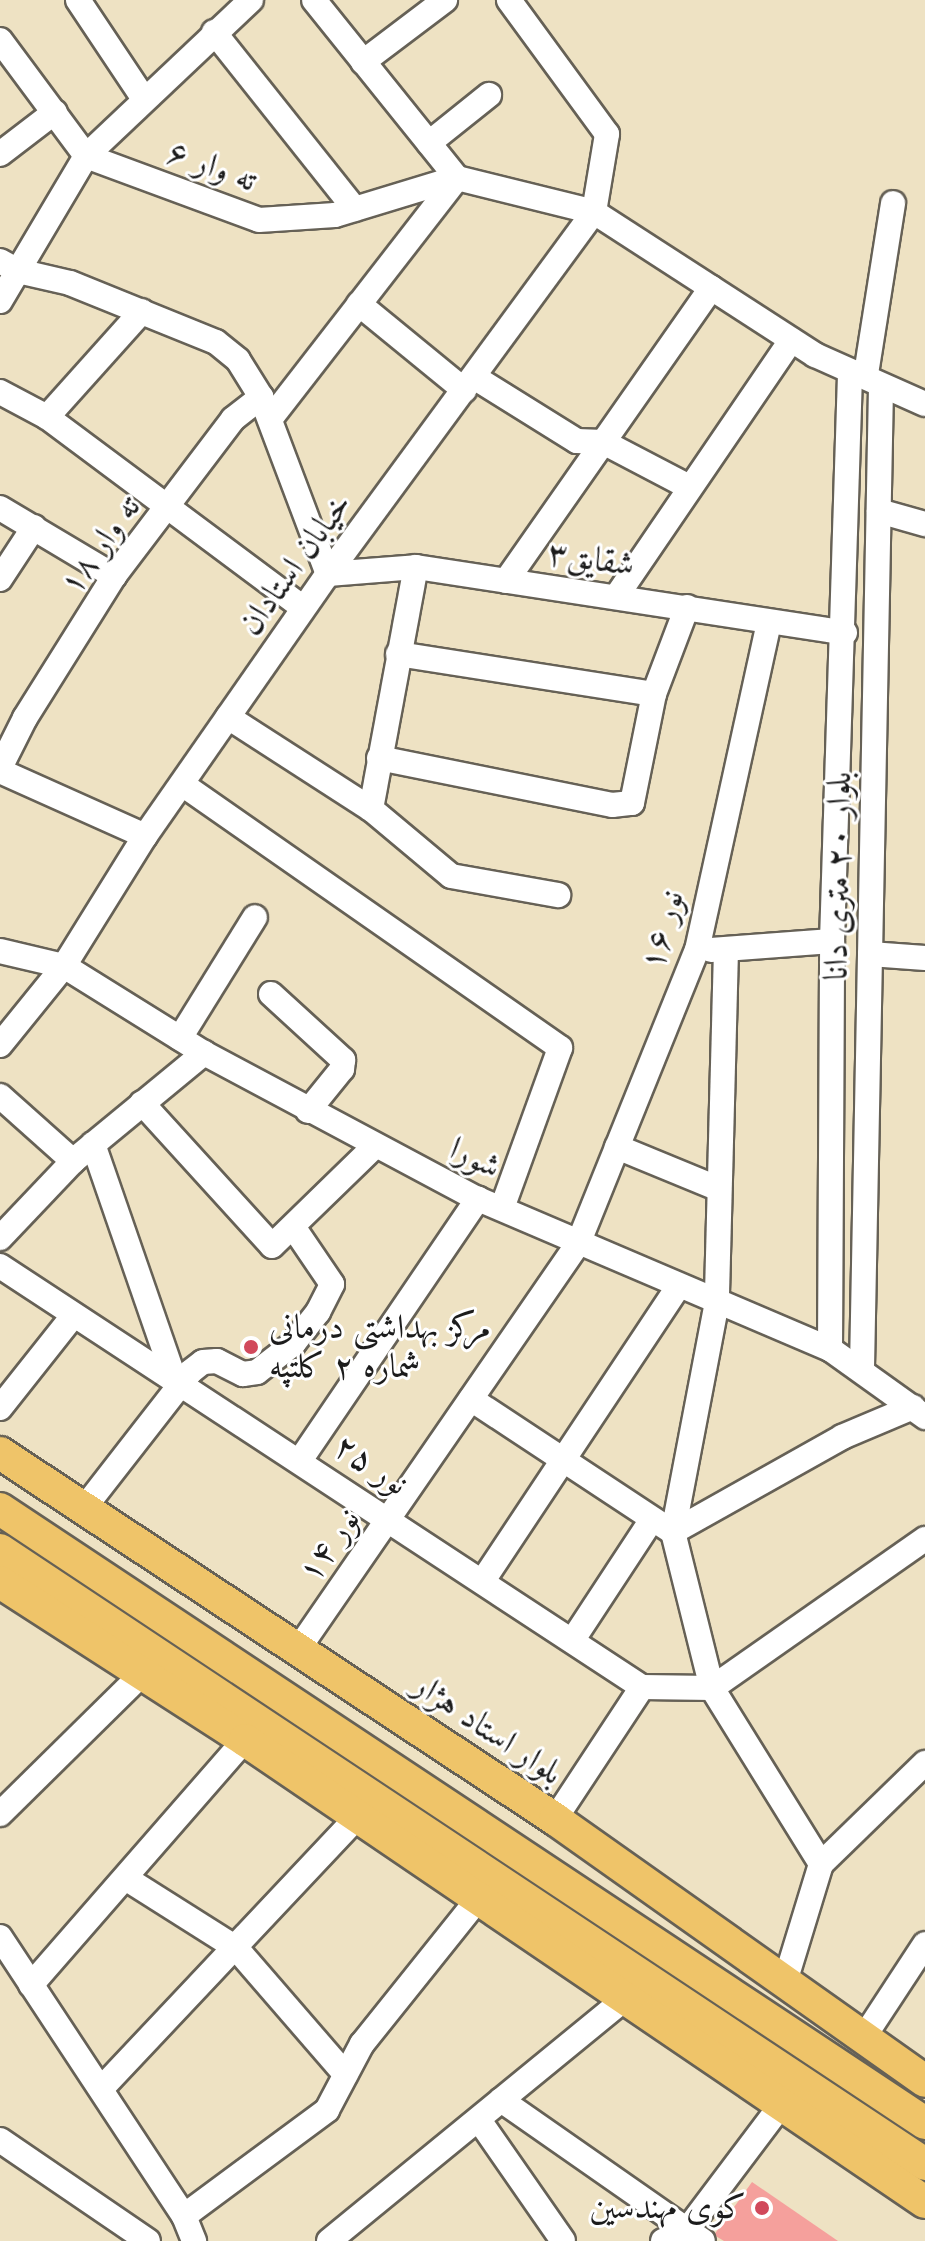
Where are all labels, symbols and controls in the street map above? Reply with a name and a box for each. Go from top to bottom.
street label: ته وار ۶ [162,131,262,201]
street label: خیابان استادان [230,485,360,643]
street label: ته وار ۱۸ [51,488,149,602]
street label: شقایق۳ [545,533,637,585]
street label: بلوار ۲۰ متری دانا [816,771,860,981]
street label: نور ۱۶ [631,886,693,974]
street label: شورا [443,1128,507,1188]
place label: مرکز بهداشتی درمانی شماره ۲ کلتپه [269,1307,491,1386]
marker: مرکز بهداشتی درمانی شماره ۲ کلتپه [240,1336,262,1358]
street label: نور ۲۵ [326,1426,416,1504]
street label: نور ۱۴ [289,1500,369,1590]
street label: بلوار استاد هژار [406,1664,570,1794]
place label: کوی مهندسین [589,2188,746,2228]
marker: کوی مهندسین [753,2199,771,2217]

